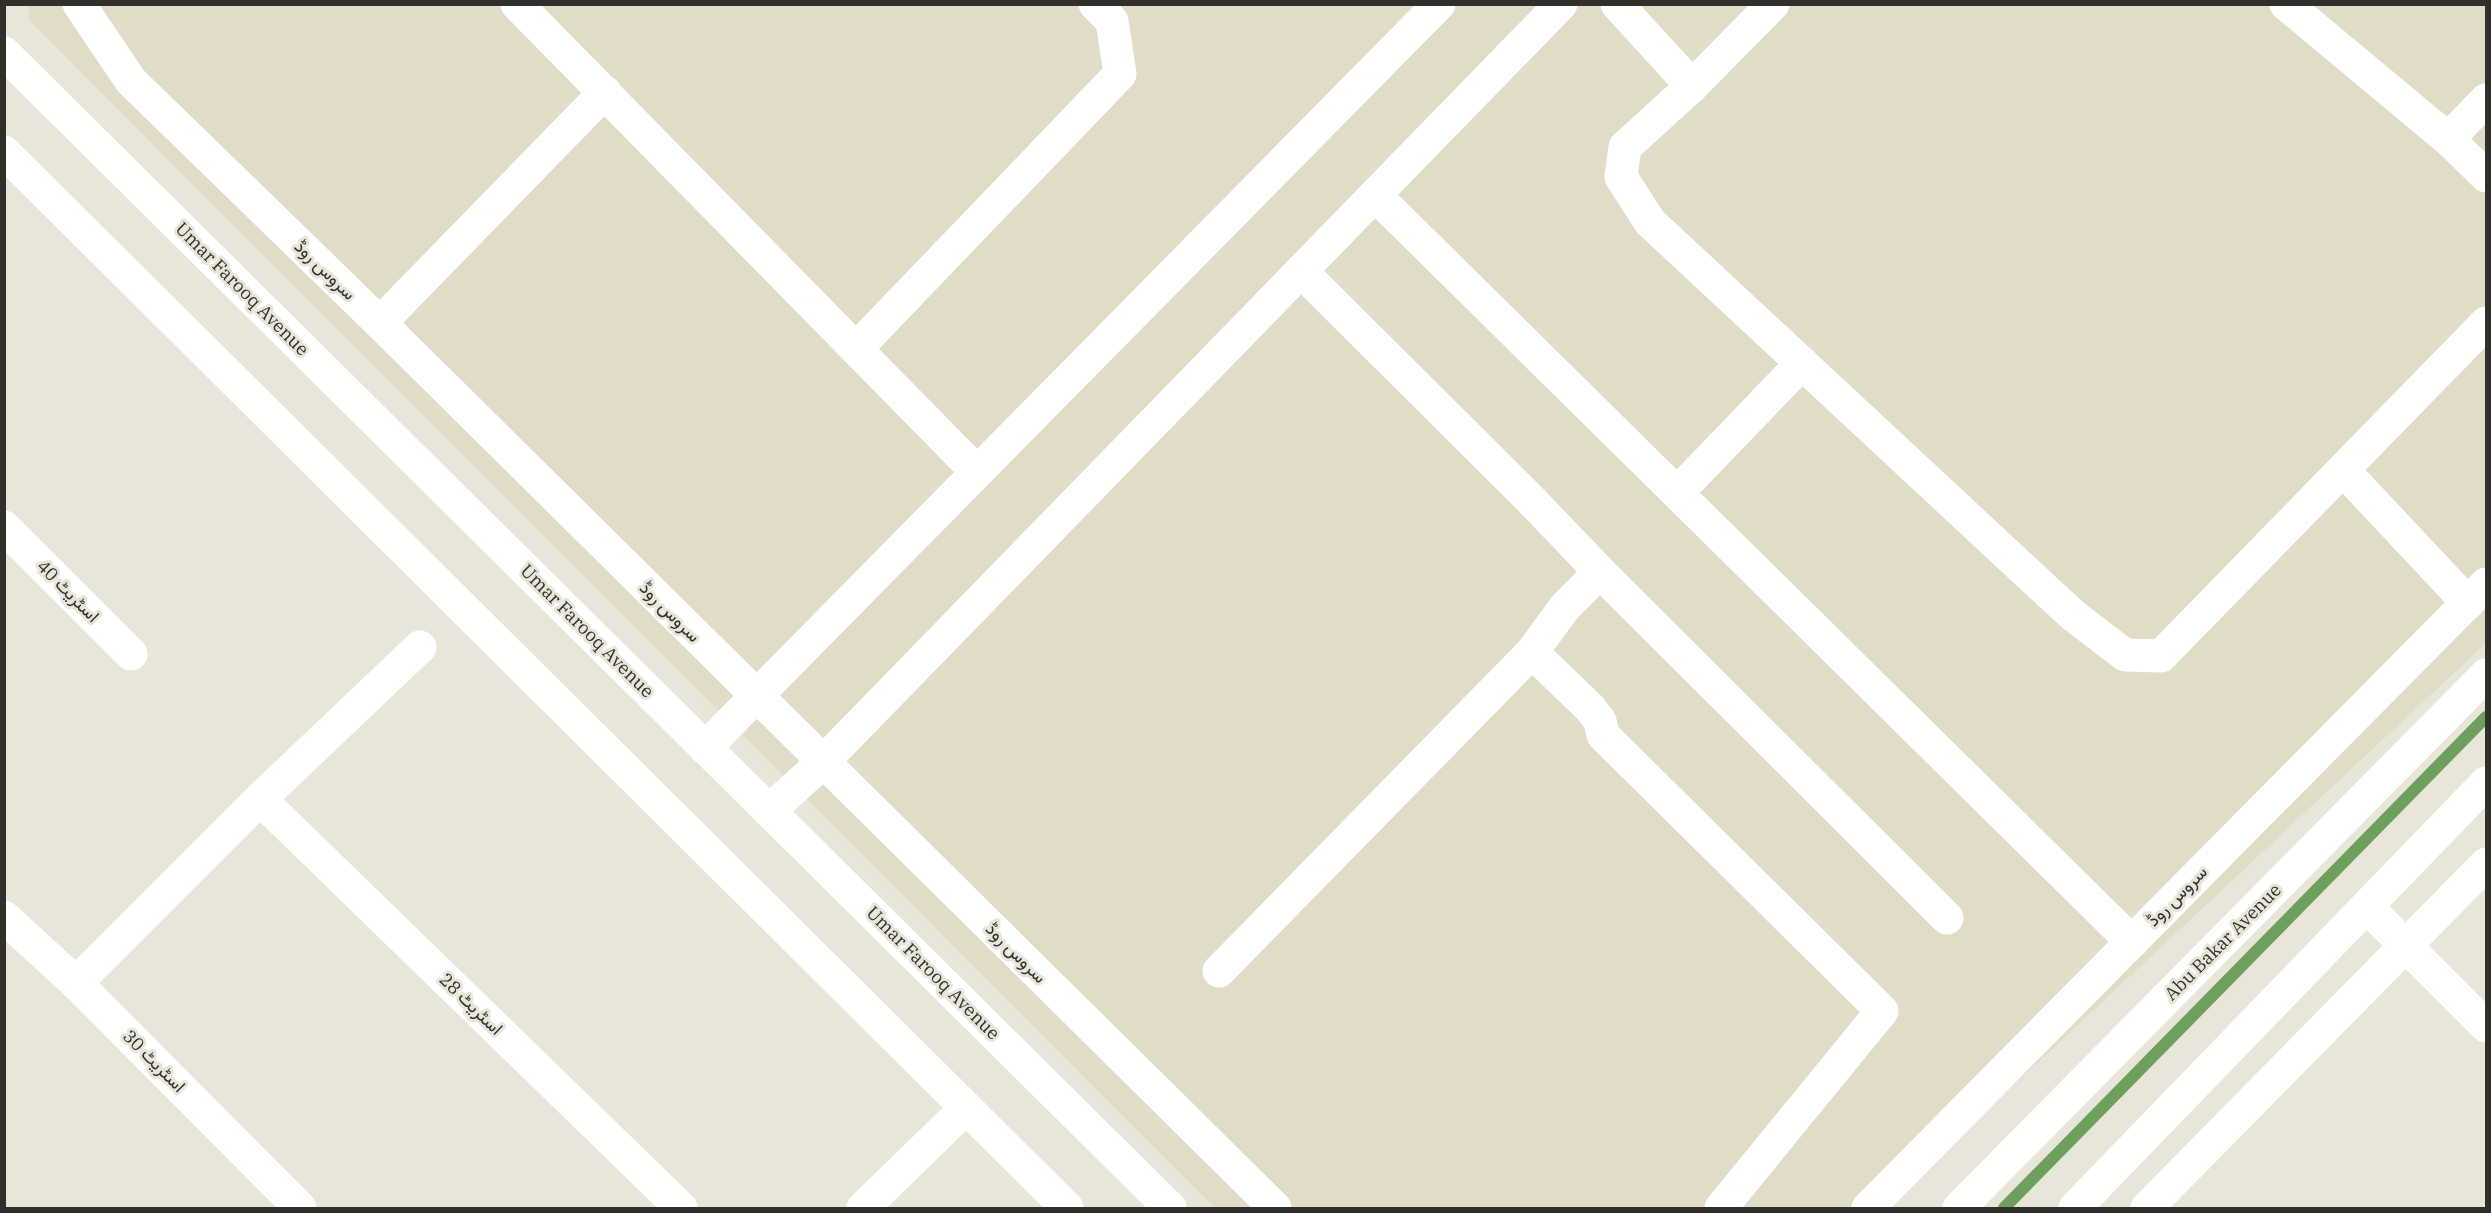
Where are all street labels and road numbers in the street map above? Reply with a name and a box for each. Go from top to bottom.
street label: Umar Farooq Avenue [171,217,314,360]
street label: سروس روڈ [290,235,361,305]
street label: اسٹریٹ 40 [32,554,105,627]
street label: Umar Farooq Avenue [516,559,659,702]
street label: سروس روڈ [635,576,706,647]
street label: سروس روڈ [2141,860,2212,931]
street label: Abu Bakar Avenue [2159,878,2286,1005]
street label: Umar Farooq Avenue [862,901,1005,1044]
street label: سروس روڈ [981,917,1052,988]
street label: اسٹریٹ 28 [435,968,508,1040]
street label: اسٹریٹ 30 [118,1024,191,1097]

